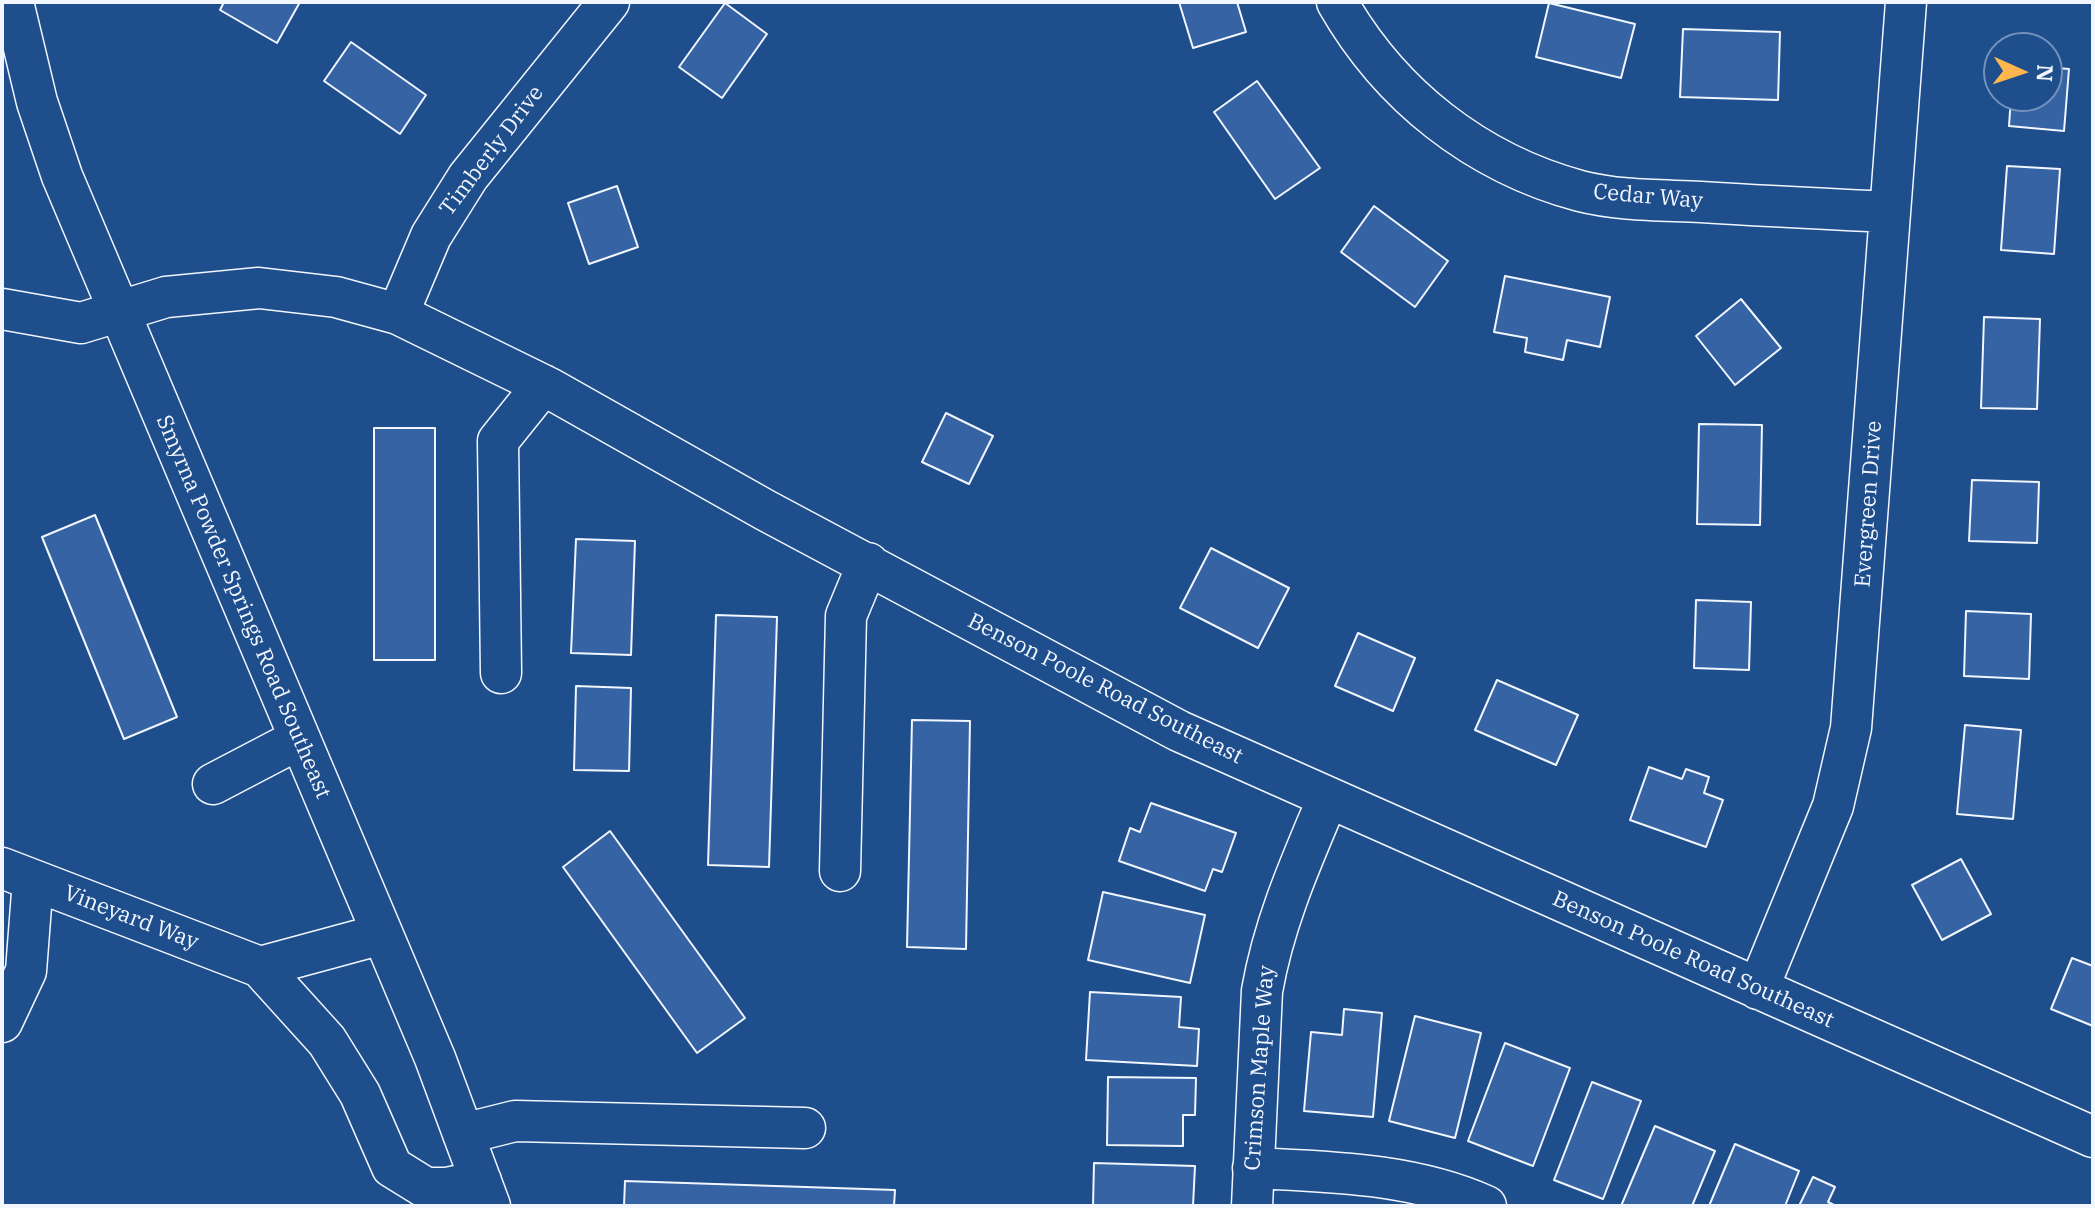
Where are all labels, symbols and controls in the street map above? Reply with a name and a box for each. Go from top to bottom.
north arrow [1983,32,2063,112]
text: N [2031,64,2060,83]
street label: Timberly Drive [434,81,550,221]
street label: Cedar Way [1592,179,1704,215]
street label: Smyrna Powder Springs Road Southeast [150,411,336,803]
street label: Evergreen Drive [1850,420,1888,588]
street label: Benson Poole Road Southeast [963,608,1247,770]
street label: Vineyard Way [60,880,202,956]
street label: Benson Poole Road Southeast [1548,886,1838,1034]
street label: Crimson Maple Way [1240,965,1280,1171]

